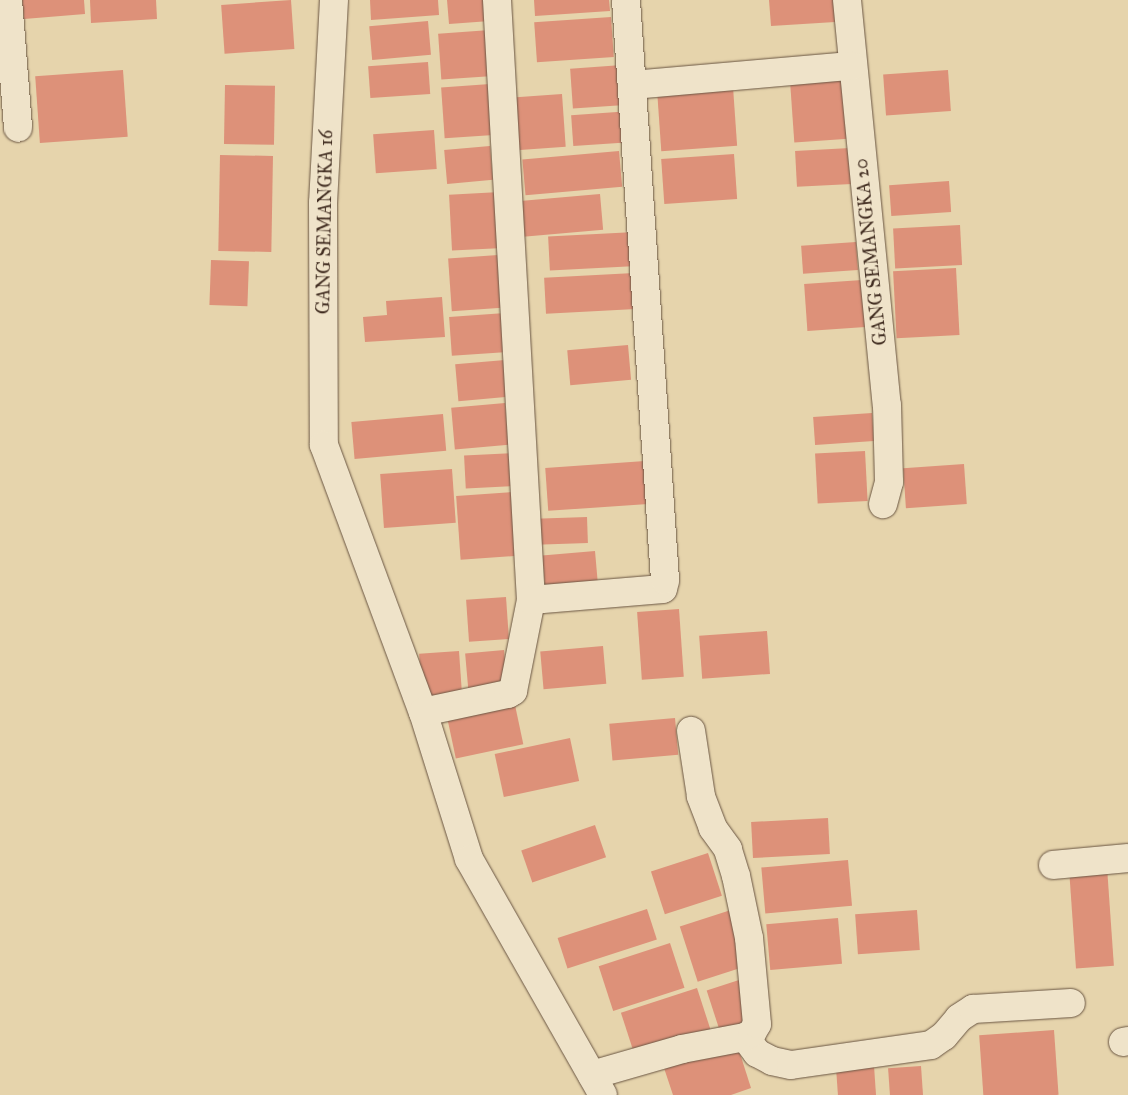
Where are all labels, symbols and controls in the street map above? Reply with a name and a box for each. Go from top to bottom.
street label: GANG SEMANGKA 16 [313,130,337,314]
street label: GANG SEMANGKA 20 [850,158,892,346]

